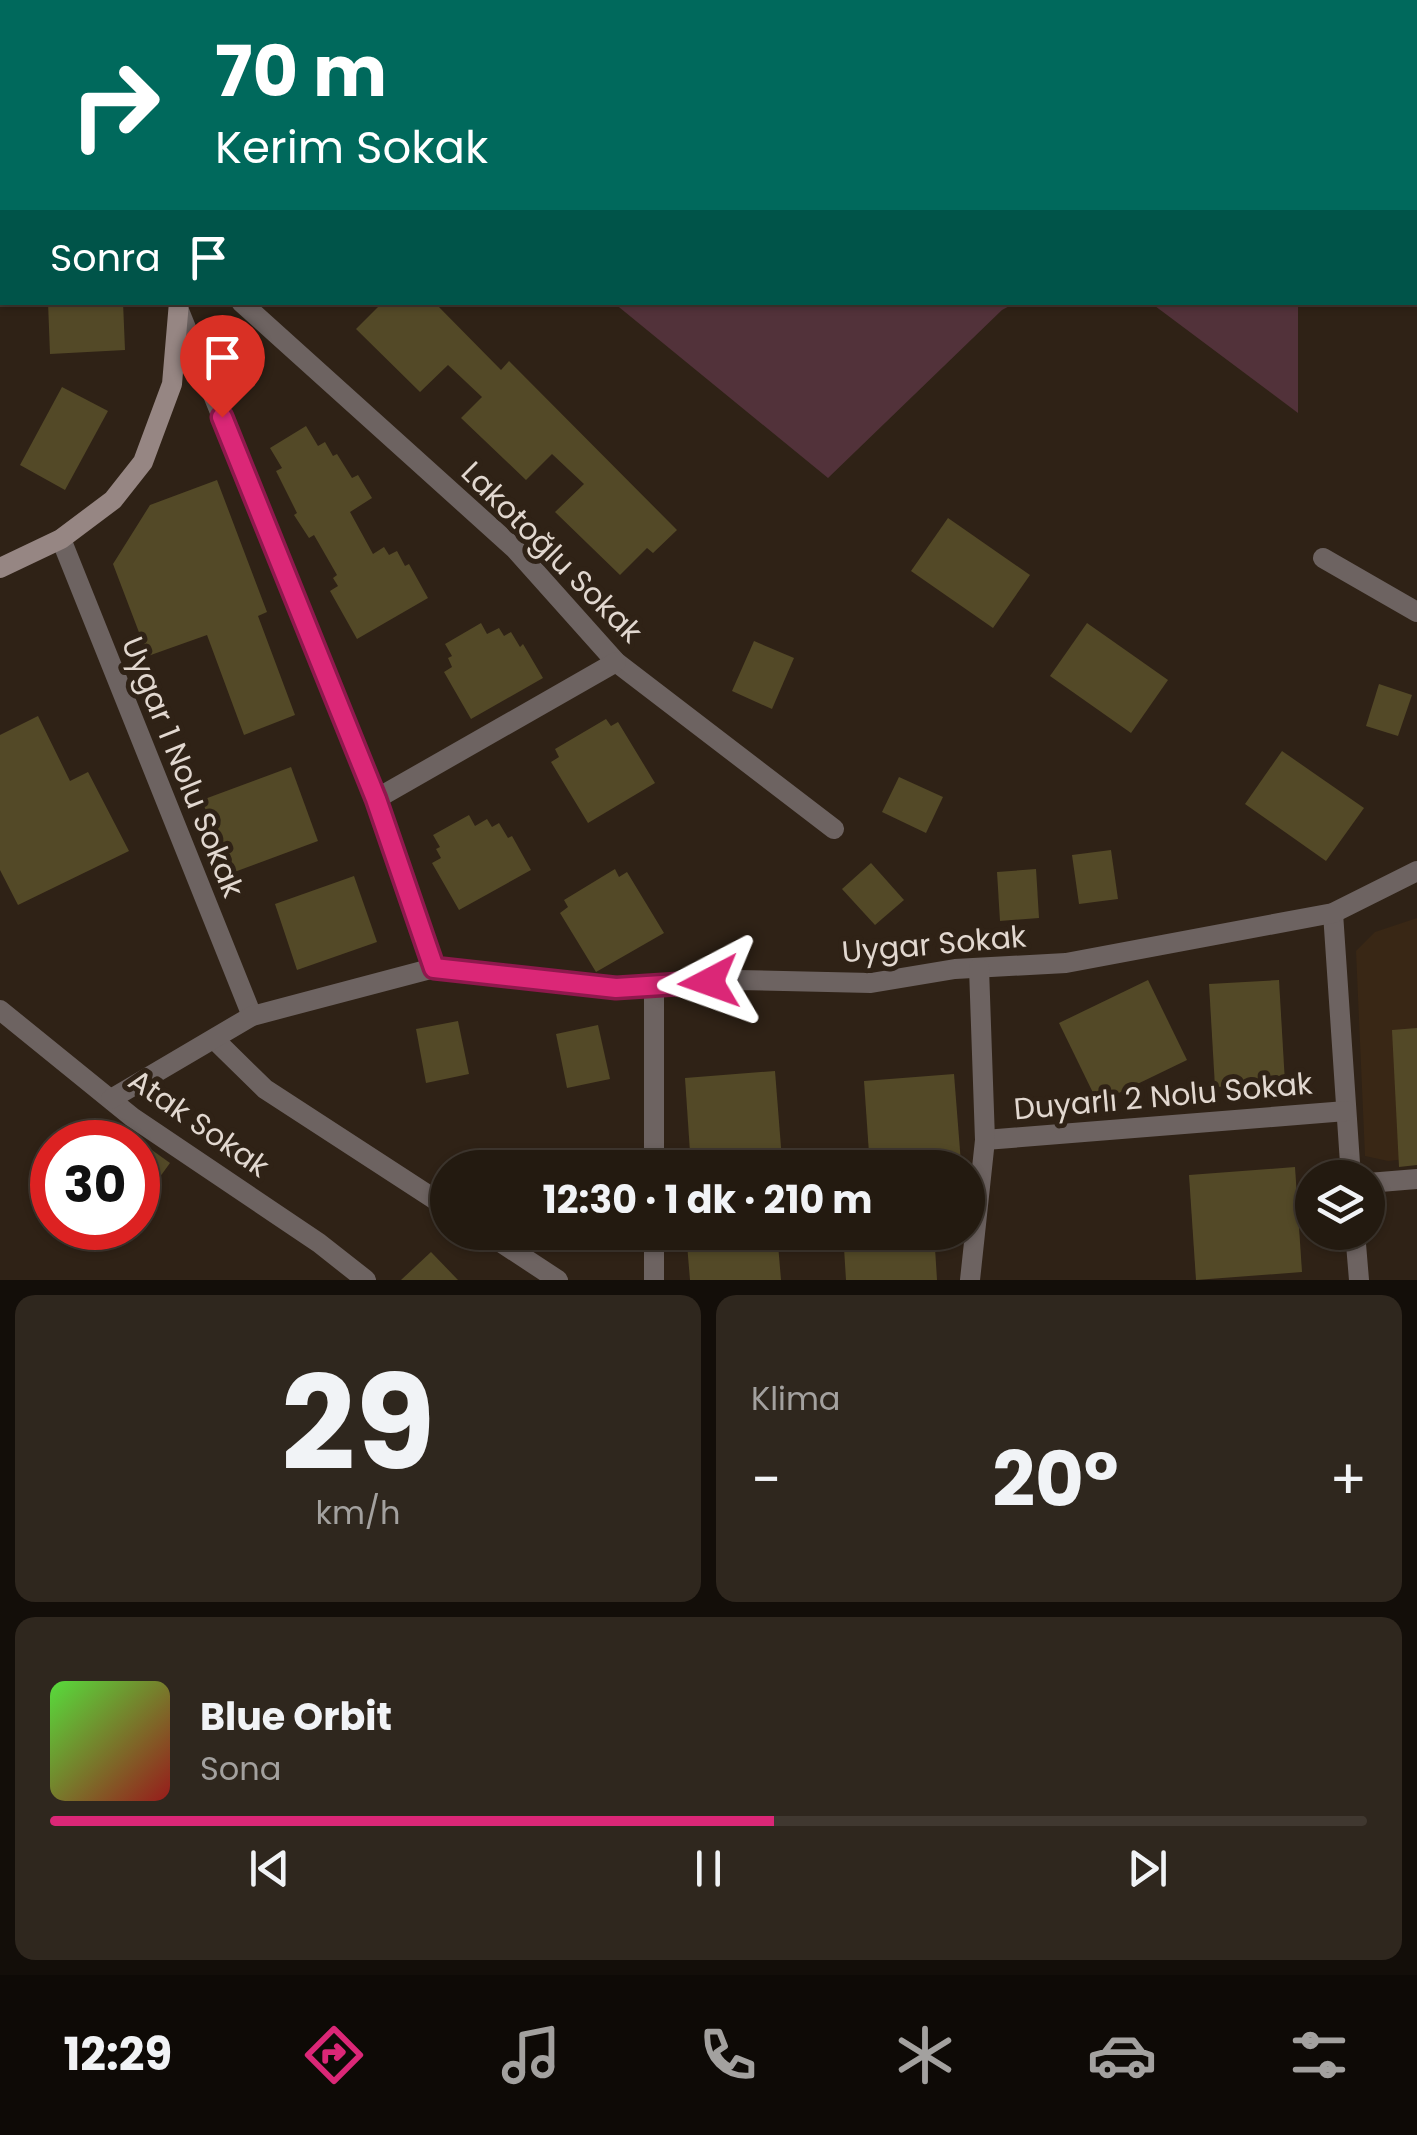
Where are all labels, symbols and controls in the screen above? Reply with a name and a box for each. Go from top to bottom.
text: 70 m [215,22,387,121]
icon: right [50,40,180,170]
text: Kerim Sokak [215,116,488,179]
icon: arrive [181,230,236,285]
text: Sonra [50,231,161,284]
pin [180,315,265,418]
icon: arrive [195,330,250,385]
street label: Lakotoğlu Sokak [452,452,653,653]
street label: Uygar 1 Nolu Sokak [111,630,255,904]
street label: Uygar Sokak [840,914,1029,973]
position arrow [657,930,761,1034]
street label: Atak Sokak [120,1059,278,1188]
street label: Duyarlı 2 Nolu Sokak [1012,1061,1315,1130]
speed limit sign: 30 [30,1120,160,1250]
map controls [1295,1160,1385,1250]
button: layers [1295,1160,1385,1250]
text: 12:30 · 1 dk · 210 m [542,1173,873,1226]
text: 29 [281,1332,435,1515]
text: Klima [751,1376,841,1421]
text: 20° [992,1427,1119,1532]
text: − [751,1441,781,1518]
text: + [1329,1441,1367,1518]
text: km/h [315,1490,401,1535]
text: Blue Orbit [200,1690,392,1743]
text: Sona [200,1746,281,1791]
icon: previous [242,1841,297,1896]
icon: pause [681,1841,736,1896]
icon: next [1120,1841,1175,1896]
icon: directions [299,2020,369,2090]
icon: music [496,2020,566,2090]
icon: phone [693,2020,763,2090]
icon: climate [890,2020,960,2090]
icon: car [1087,2020,1157,2090]
icon: filters [1284,2020,1354,2090]
text: 12:29 [63,2023,172,2086]

